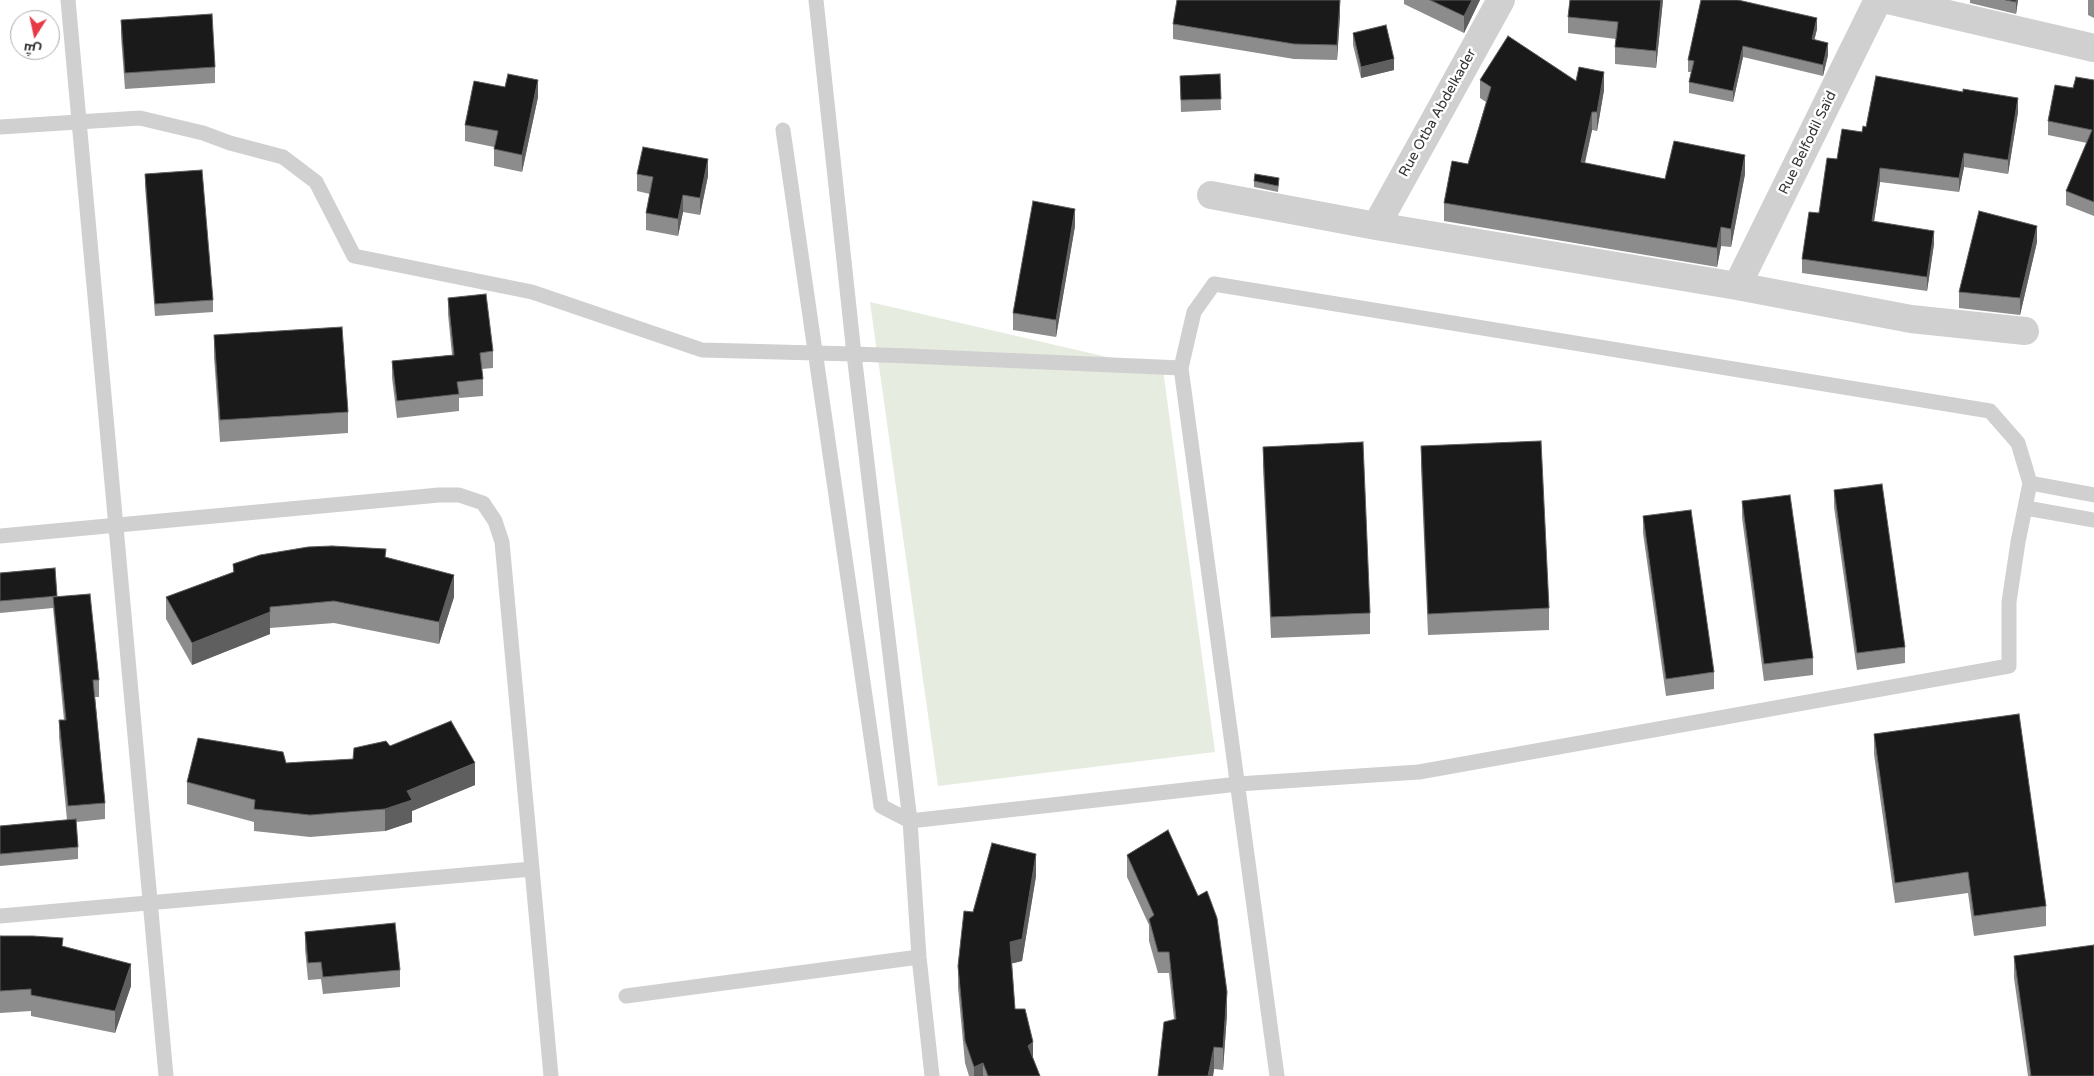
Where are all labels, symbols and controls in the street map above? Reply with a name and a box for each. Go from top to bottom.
north arrow [10,10,60,60]
text: ش [22,39,43,59]
street label: Rue Otba Abdelkader [1396,46,1480,180]
street label: Rue Belfodil Saïd [1776,89,1840,197]

